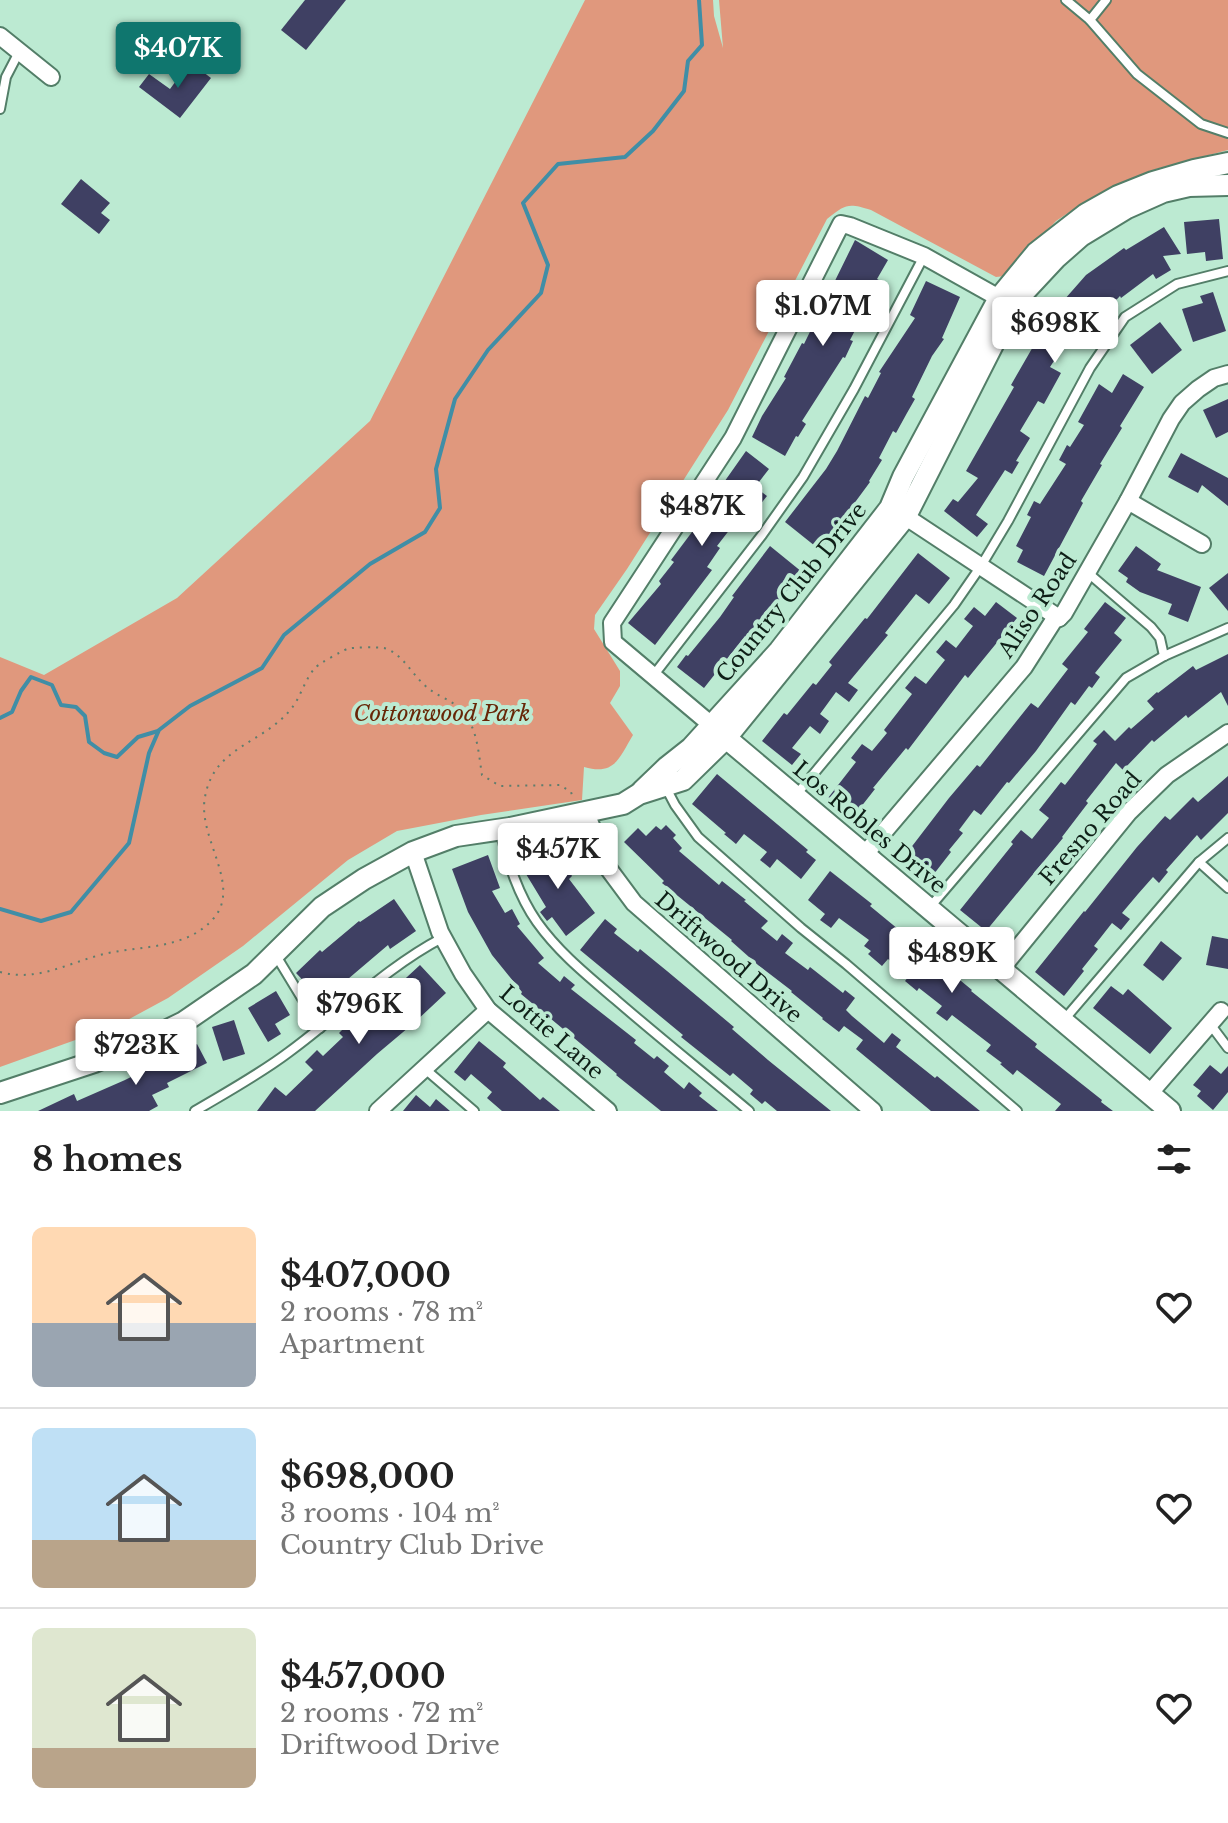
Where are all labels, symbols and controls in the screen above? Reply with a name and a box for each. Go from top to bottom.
pin: $407K [122,22,234,90]
text: $407K [134,32,222,64]
pin: $1.07M [758,280,888,348]
text: $1.07M [774,290,872,322]
pin: $698K [999,297,1111,365]
text: $698K [1010,307,1100,339]
pin: $487K [646,480,758,548]
text: $487K [659,490,745,522]
street label: Country Club Drive [711,497,872,688]
street label: Aliso Road [992,548,1082,664]
park label: Cottonwood Park [354,700,530,727]
street label: Los Robles Drive [788,755,952,899]
street label: Fresno Road [1034,766,1147,891]
pin: $457K [502,823,614,891]
text: $457K [516,833,600,865]
street label: Driftwood Drive [650,886,808,1029]
pin: $489K [896,927,1008,995]
text: $489K [907,937,997,969]
pin: $796K [303,978,415,1046]
street label: Lottie Lane [494,980,609,1085]
text: $796K [316,988,402,1020]
pin: $723K [80,1019,192,1087]
text: $723K [93,1029,179,1061]
icon: filters [1152,1137,1196,1181]
text: 8 homes [32,1138,183,1180]
text: $407,000 [280,1254,451,1296]
icon: home [96,1259,192,1355]
icon: heart [1152,1285,1196,1329]
text: 2 rooms · 78 m² [280,1296,483,1328]
text: Apartment [280,1328,425,1360]
text: $698,000 [280,1455,455,1497]
icon: home [96,1460,192,1556]
icon: heart [1152,1486,1196,1530]
text: 3 rooms · 104 m² [280,1497,500,1529]
text: Country Club Drive [280,1529,544,1561]
text: $457,000 [280,1655,446,1697]
icon: home [96,1660,192,1756]
icon: heart [1152,1686,1196,1730]
text: 2 rooms · 72 m² [280,1697,483,1729]
text: Driftwood Drive [280,1729,500,1761]

